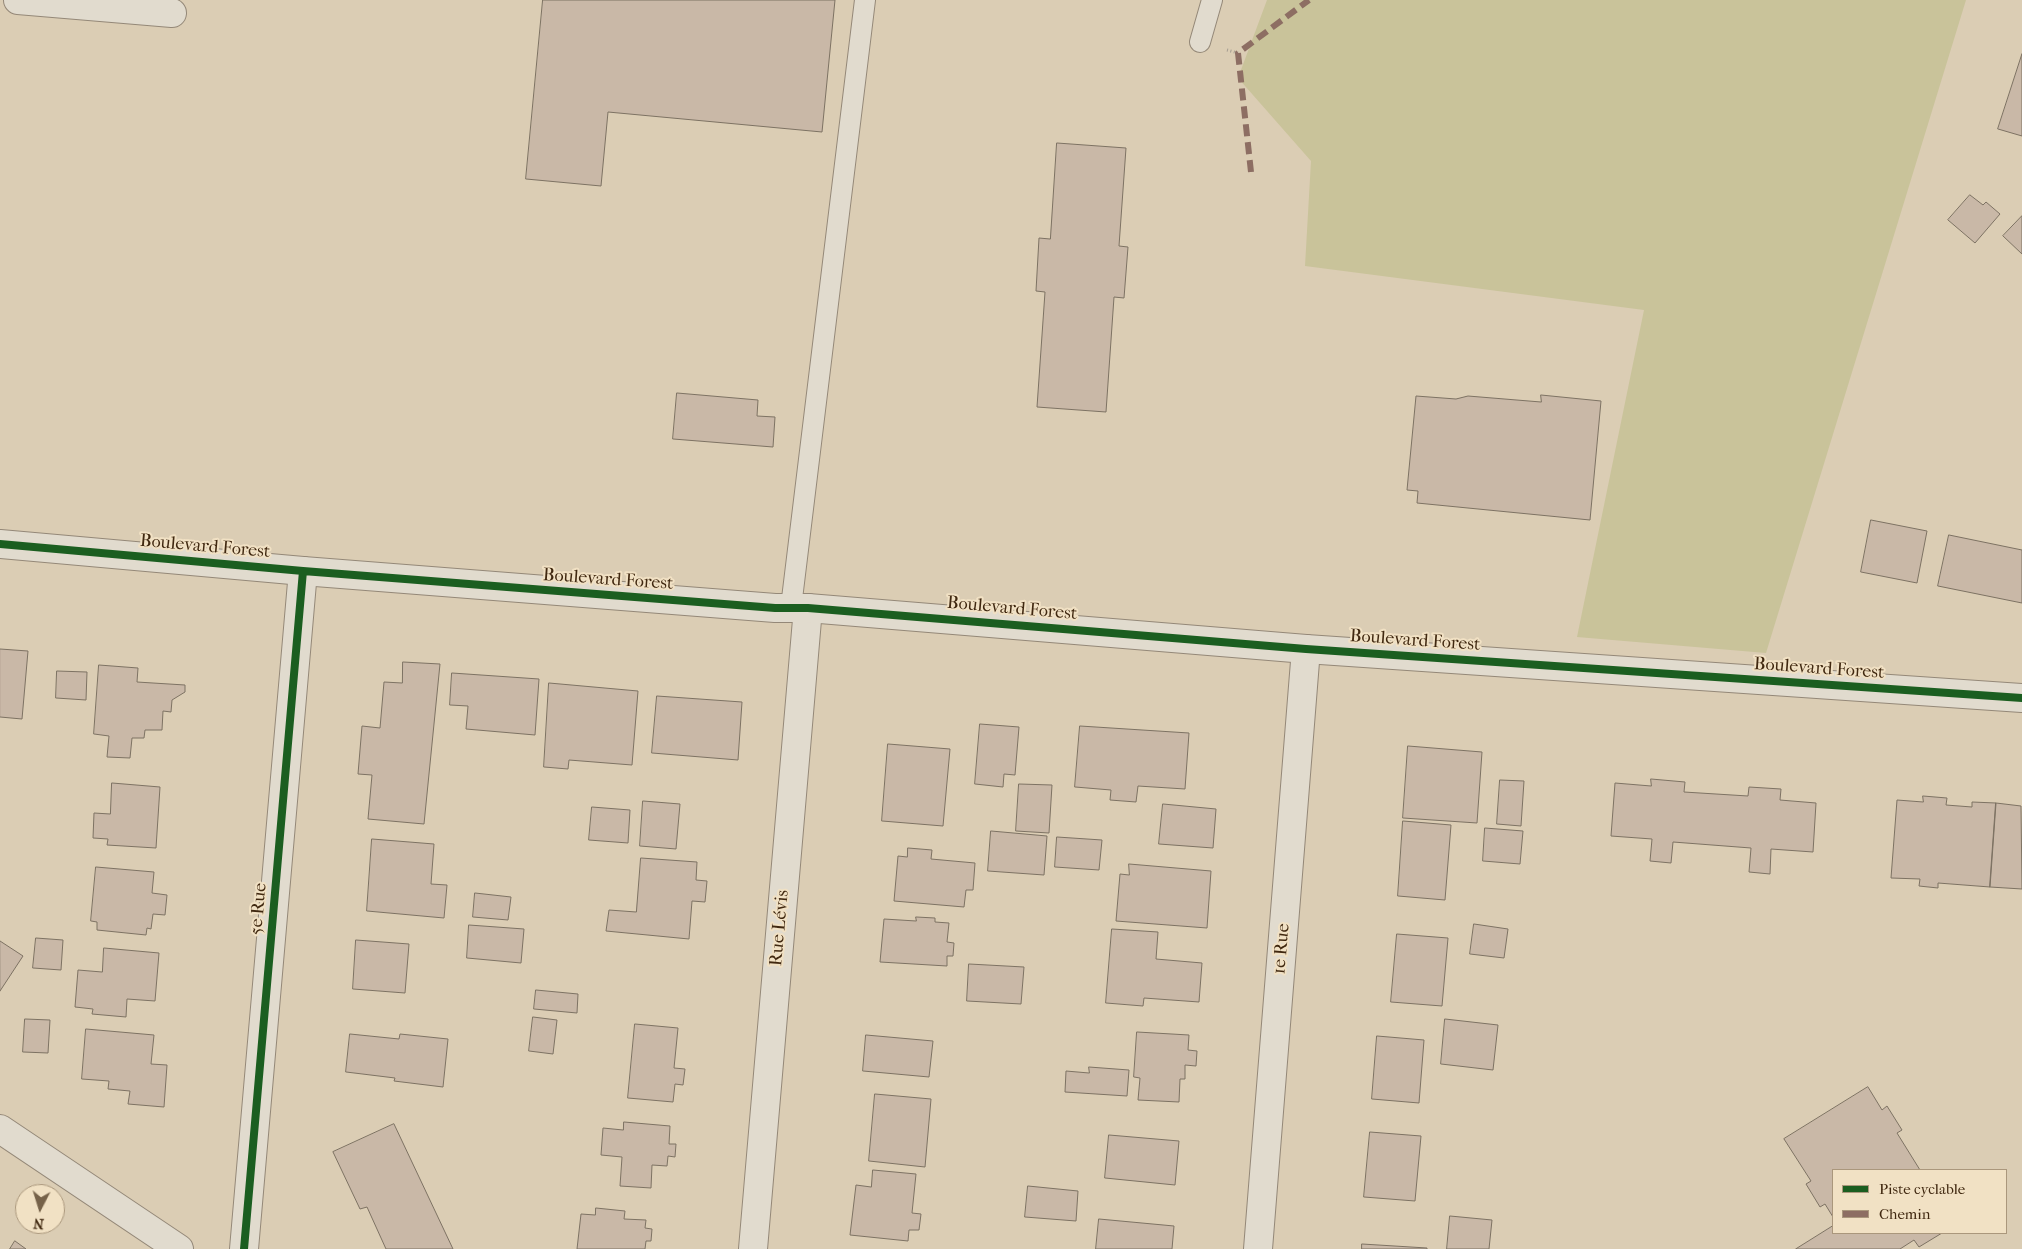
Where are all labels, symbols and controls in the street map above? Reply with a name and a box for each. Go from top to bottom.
street label: Boulevard Forest [139,531,271,563]
street label: Boulevard Forest [542,565,674,595]
street label: Boulevard Forest [946,593,1078,625]
street label: Boulevard Forest [1349,626,1481,656]
street label: Boulevard Forest [1753,654,1885,684]
street label: 5e Rue [246,882,272,936]
street label: Rue Lévis [766,889,794,967]
street label: 1e Rue [1269,923,1295,975]
legend [1832,1169,2007,1234]
text: Piste cyclable [1879,1180,1965,1198]
north arrow [15,1184,65,1234]
text: Chemin [1879,1205,1930,1223]
text: N [33,1215,45,1232]

